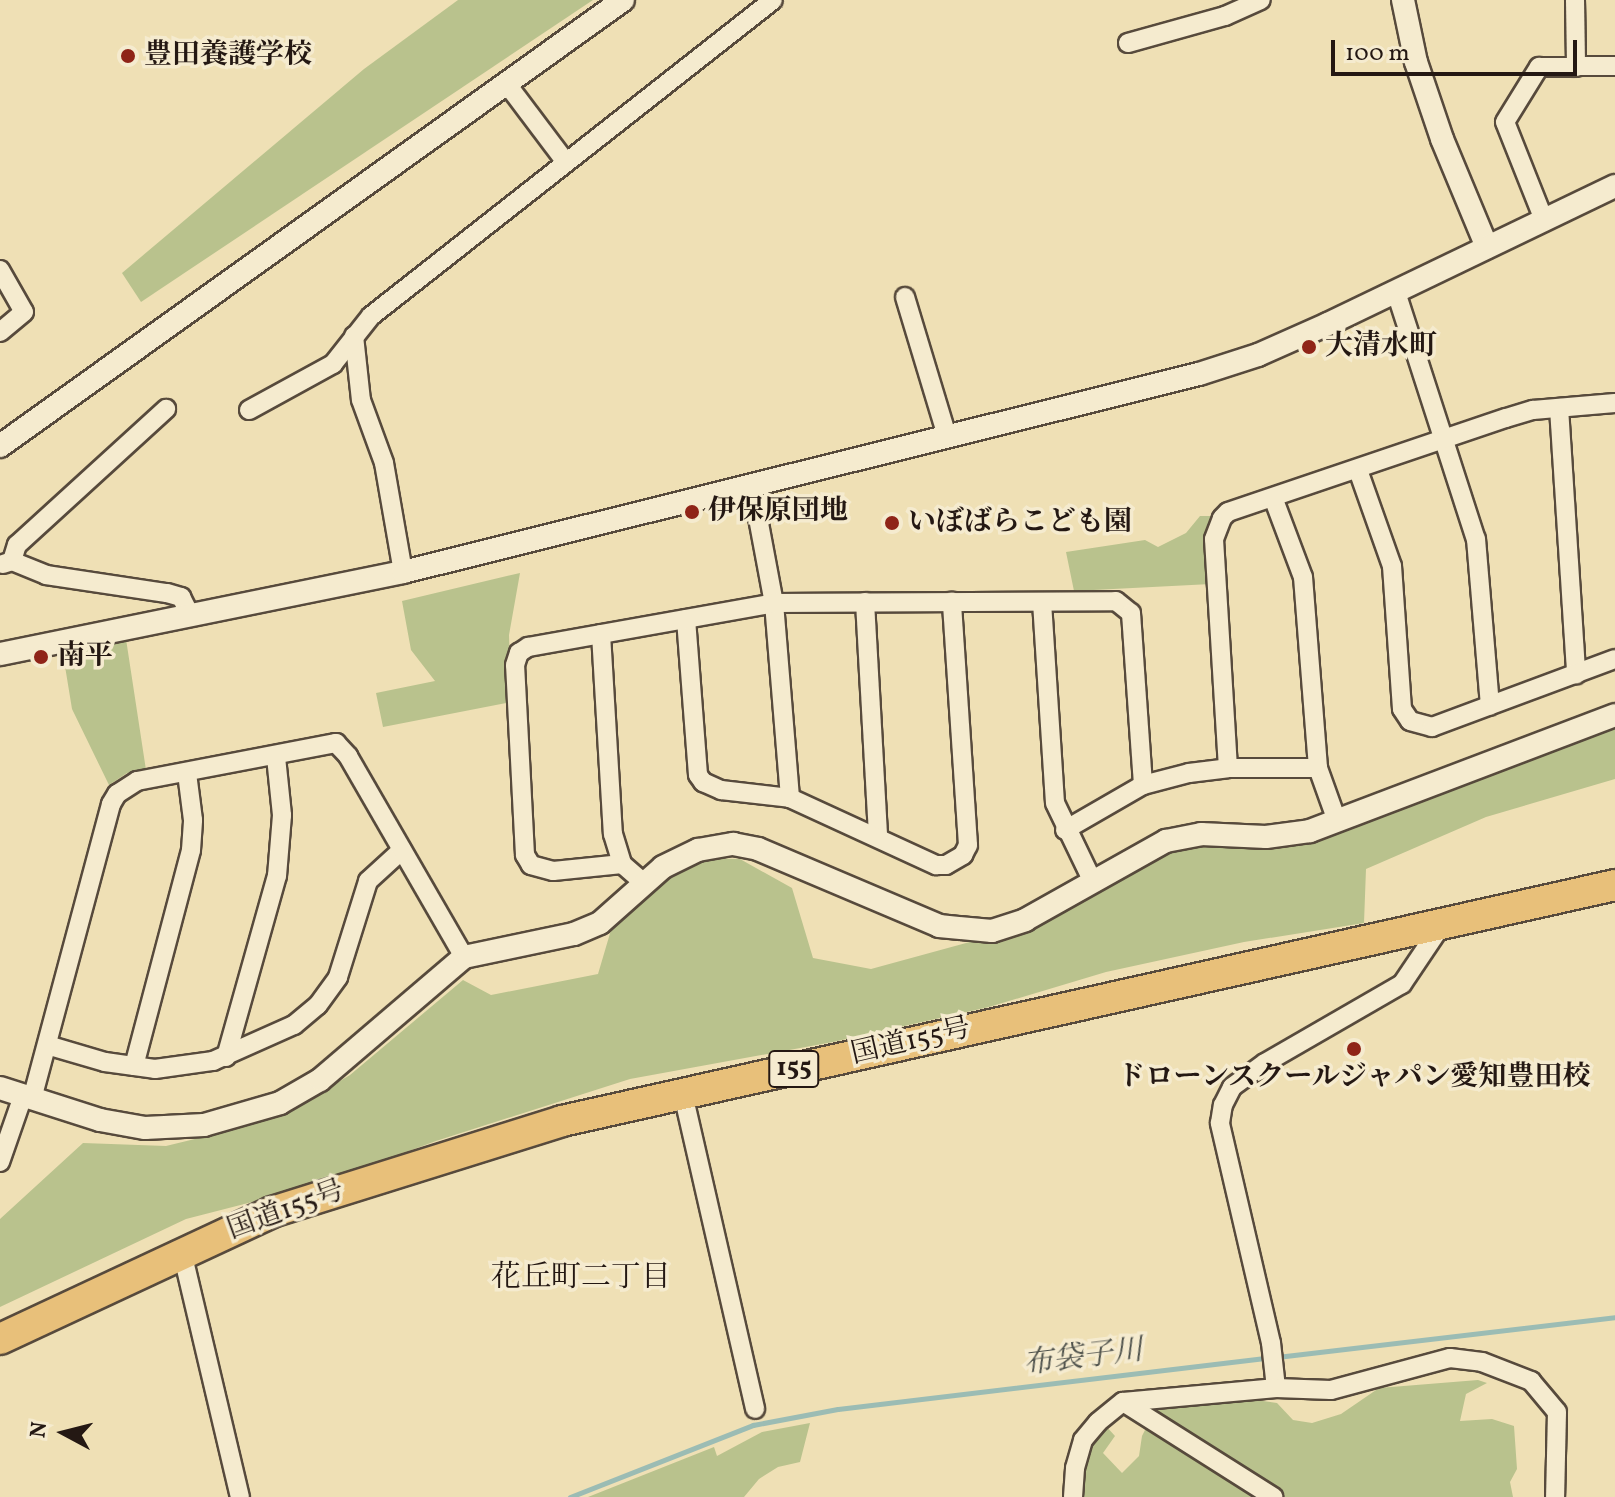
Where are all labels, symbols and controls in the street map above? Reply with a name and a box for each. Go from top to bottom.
scale bar [1335,24,1581,74]
text: 100 m [1345,37,1410,71]
place label: 豊田養護学校 [144,39,312,73]
marker: 豊田養護学校 [119,47,137,65]
place label: 大清水町 [1325,330,1437,364]
marker: 大清水町 [1300,338,1318,356]
place label: 伊保原団地 [708,495,848,529]
marker: 伊保原団地 [683,503,701,521]
place label: いぼばらこども園 [908,506,1132,540]
marker: いぼばらこども園 [883,514,901,532]
place label: 南平 [57,640,113,674]
marker: 南平 [32,648,50,666]
street label: 国道155号 [848,1012,974,1072]
marker: ドローンスクールジャパン愛知豊田校 [1345,1040,1363,1058]
road number: 155 [768,1047,820,1091]
place label: ドローンスクールジャパン愛知豊田校 [1116,1061,1592,1095]
street label: 国道155号 [223,1174,349,1248]
district label: 花丘町二丁目 [491,1260,671,1296]
water label: 布袋子川 [1021,1333,1145,1383]
north arrow [24,1393,104,1473]
text: N [23,1420,56,1440]

